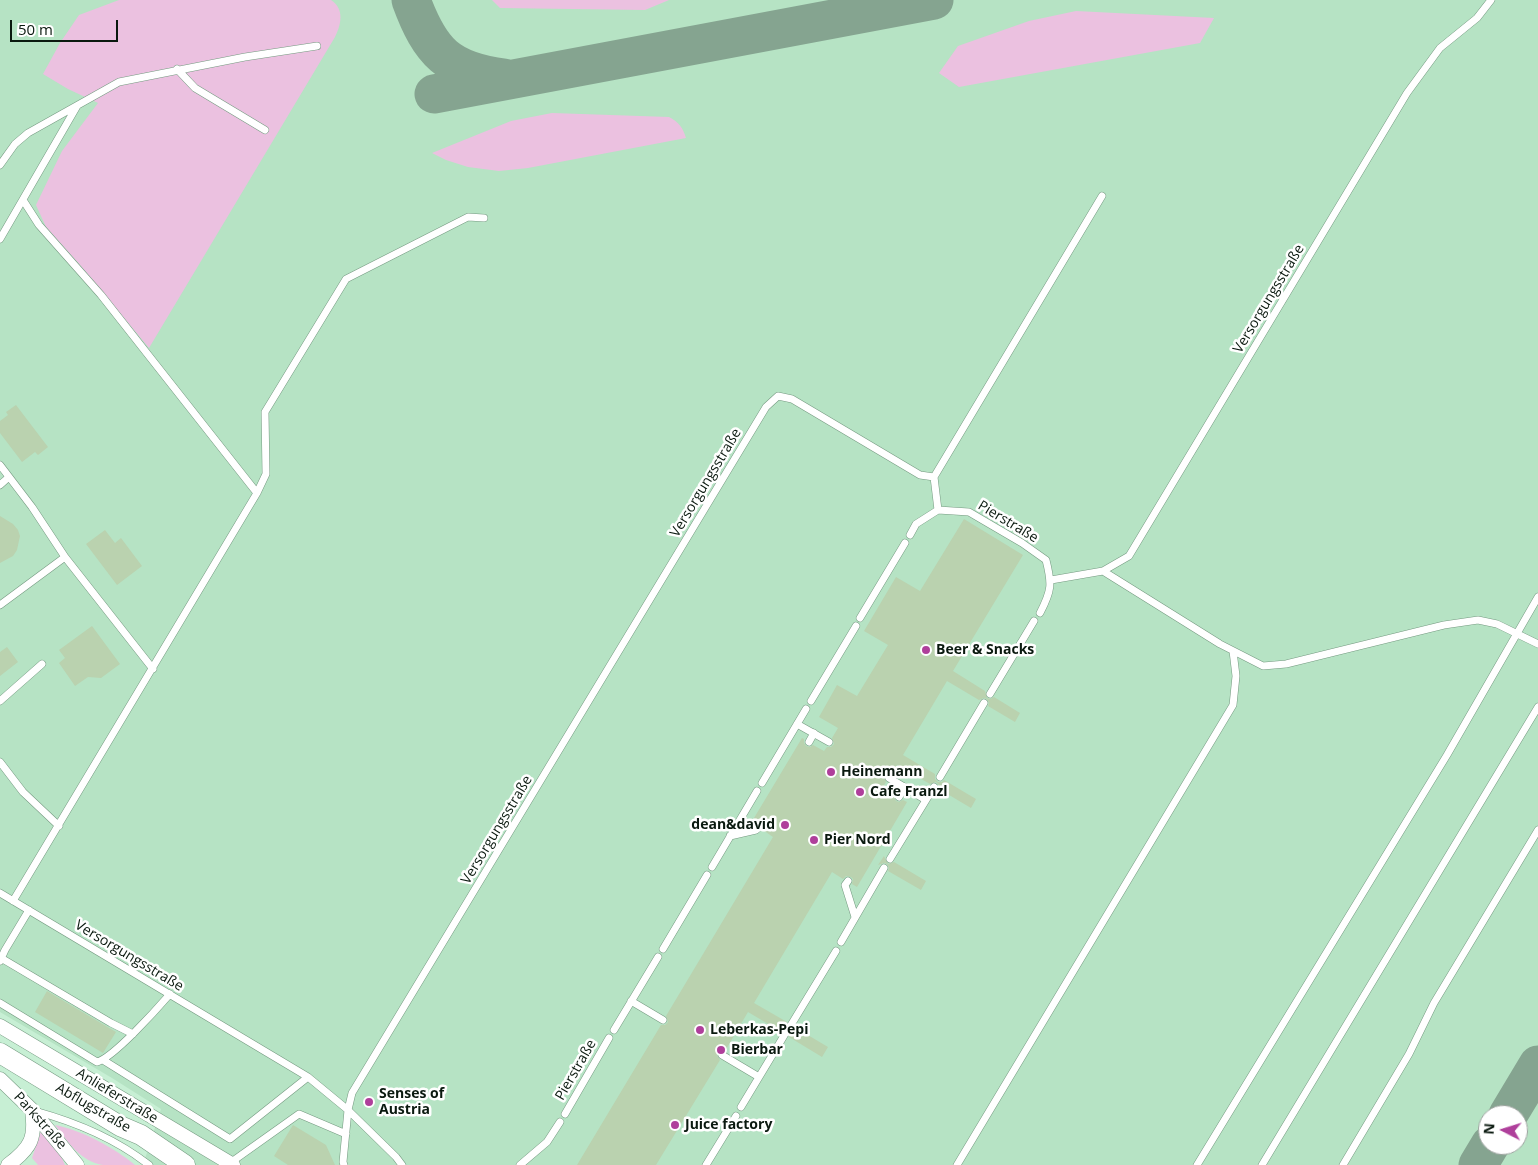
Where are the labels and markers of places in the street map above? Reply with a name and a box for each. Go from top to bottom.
place label: Beer & Snacks [936,642,1034,658]
marker: Beer & Snacks [920,644,932,656]
place label: Heinemann [841,764,922,780]
marker: Heinemann [825,766,837,778]
place label: Cafe Franzl [870,784,948,800]
marker: Cafe Franzl [854,786,866,798]
place label: dean&david [691,817,775,833]
marker: dean&david [779,819,791,831]
place label: Pier Nord [824,832,891,848]
marker: Pier Nord [808,834,820,846]
place label: Leberkas-Pepi [710,1022,808,1038]
marker: Leberkas-Pepi [694,1024,706,1036]
place label: Bierbar [731,1042,783,1058]
marker: Bierbar [715,1044,727,1056]
place label: Senses of Austria [379,1086,444,1118]
marker: Senses of Austria [363,1096,375,1108]
place label: Juice factory [685,1117,772,1133]
marker: Juice factory [669,1119,681,1131]

